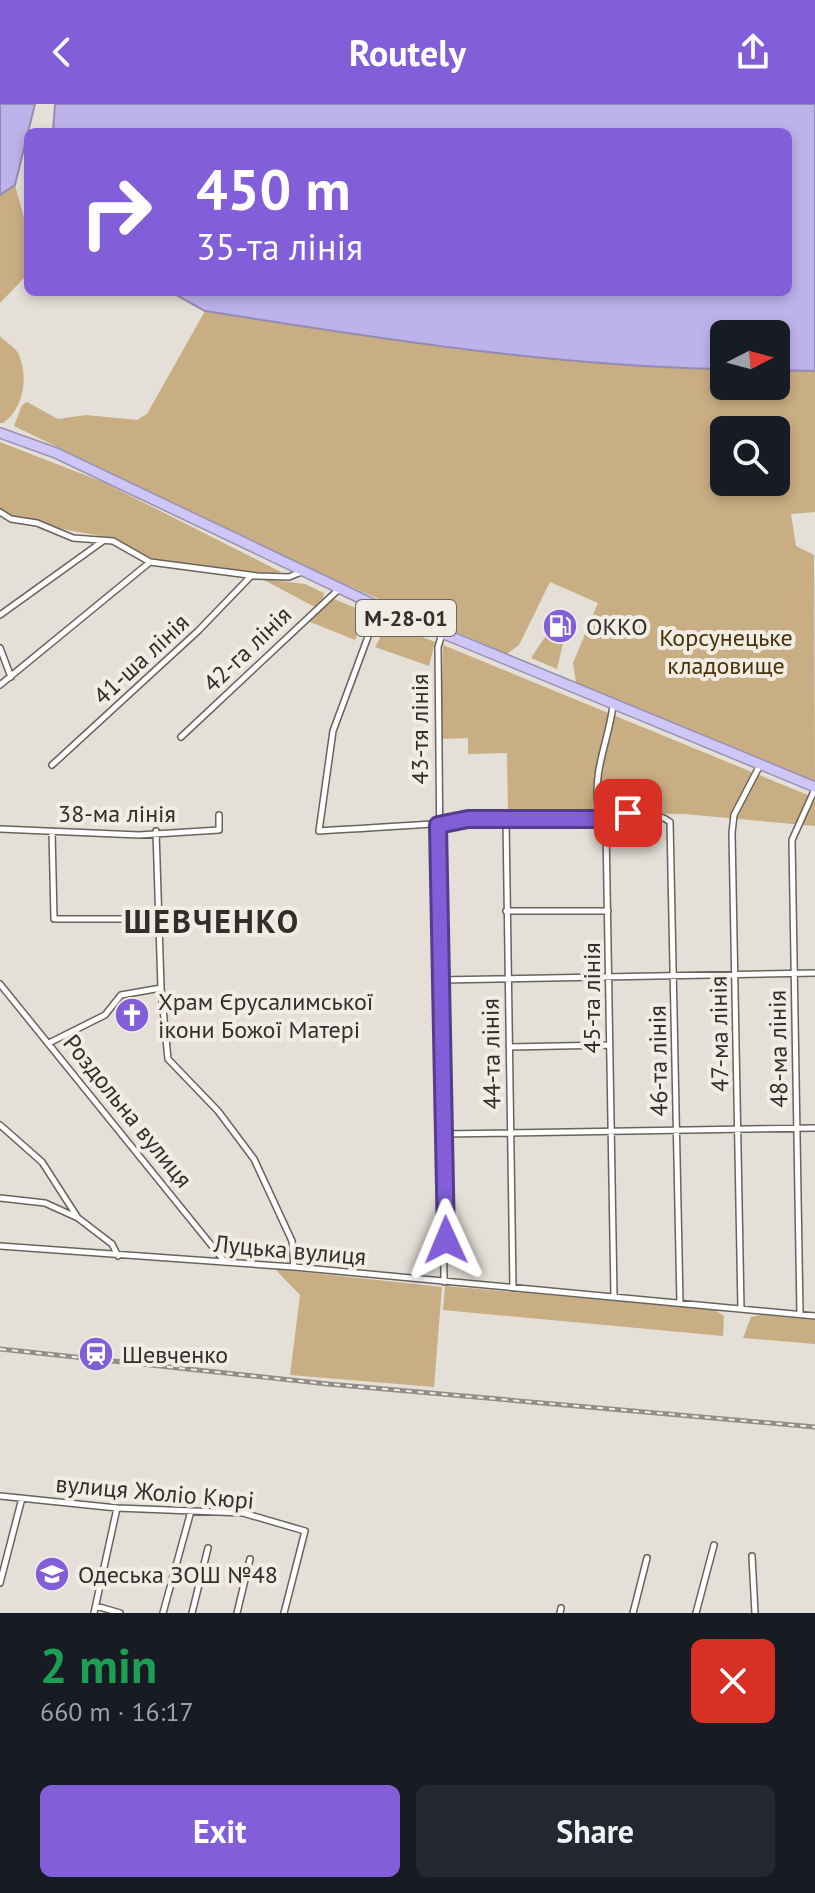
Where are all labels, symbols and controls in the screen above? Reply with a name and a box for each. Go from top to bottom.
text: Routely [349,29,466,76]
icon: back [40,30,84,74]
icon: share [731,30,775,74]
text: 450 m [196,153,351,225]
icon: right [64,160,168,264]
text: 35-та лінія [196,223,363,270]
north arrow [710,320,790,400]
map controls [710,320,790,496]
button: search [710,416,790,496]
street label: 42-га лінія [196,599,298,699]
road number: М-28-01 [356,600,456,636]
street label: 41-ша лінія [87,607,195,711]
fuel station icon: ОККО [541,607,579,645]
place label: ОККО [586,611,648,642]
park label: Корсунецьке кладовище [659,622,793,681]
street label: 43-тя лінія [404,674,435,784]
pin [594,779,662,847]
icon: arrive [606,791,650,835]
street label: 38-ма лінія [58,798,176,829]
district label: ШЕВЧЕНКО [124,900,300,942]
street label: 45-та лінія [576,942,607,1054]
street label: 47-ма лінія [702,976,736,1092]
place label: Храм Єрусалимської ікони Божої Матері [158,986,373,1045]
street label: 48-ма лінія [761,990,795,1108]
church icon: Храм Єрусалимської ікони Божої Матері [113,996,151,1034]
street label: 44-та лінія [475,998,507,1110]
street label: 46-та лінія [642,1005,674,1117]
street label: Роздольна вулиця [57,1028,199,1194]
position arrow [404,1198,488,1282]
street label: Луцька вулиця [212,1228,367,1272]
station icon: Шевченко [77,1335,115,1373]
place label: Шевченко [122,1339,228,1370]
street label: вулиця Жоліо Кюрі [54,1468,256,1516]
school or university icon: Одеська ЗОШ №48 [33,1555,71,1593]
place label: Одеська ЗОШ №48 [78,1559,278,1590]
text: 2 min [40,1634,157,1696]
button: close [691,1639,775,1723]
text: 660 m · 16:17 [40,1695,194,1728]
button: Exit [40,1785,400,1877]
button: Share [416,1785,775,1877]

